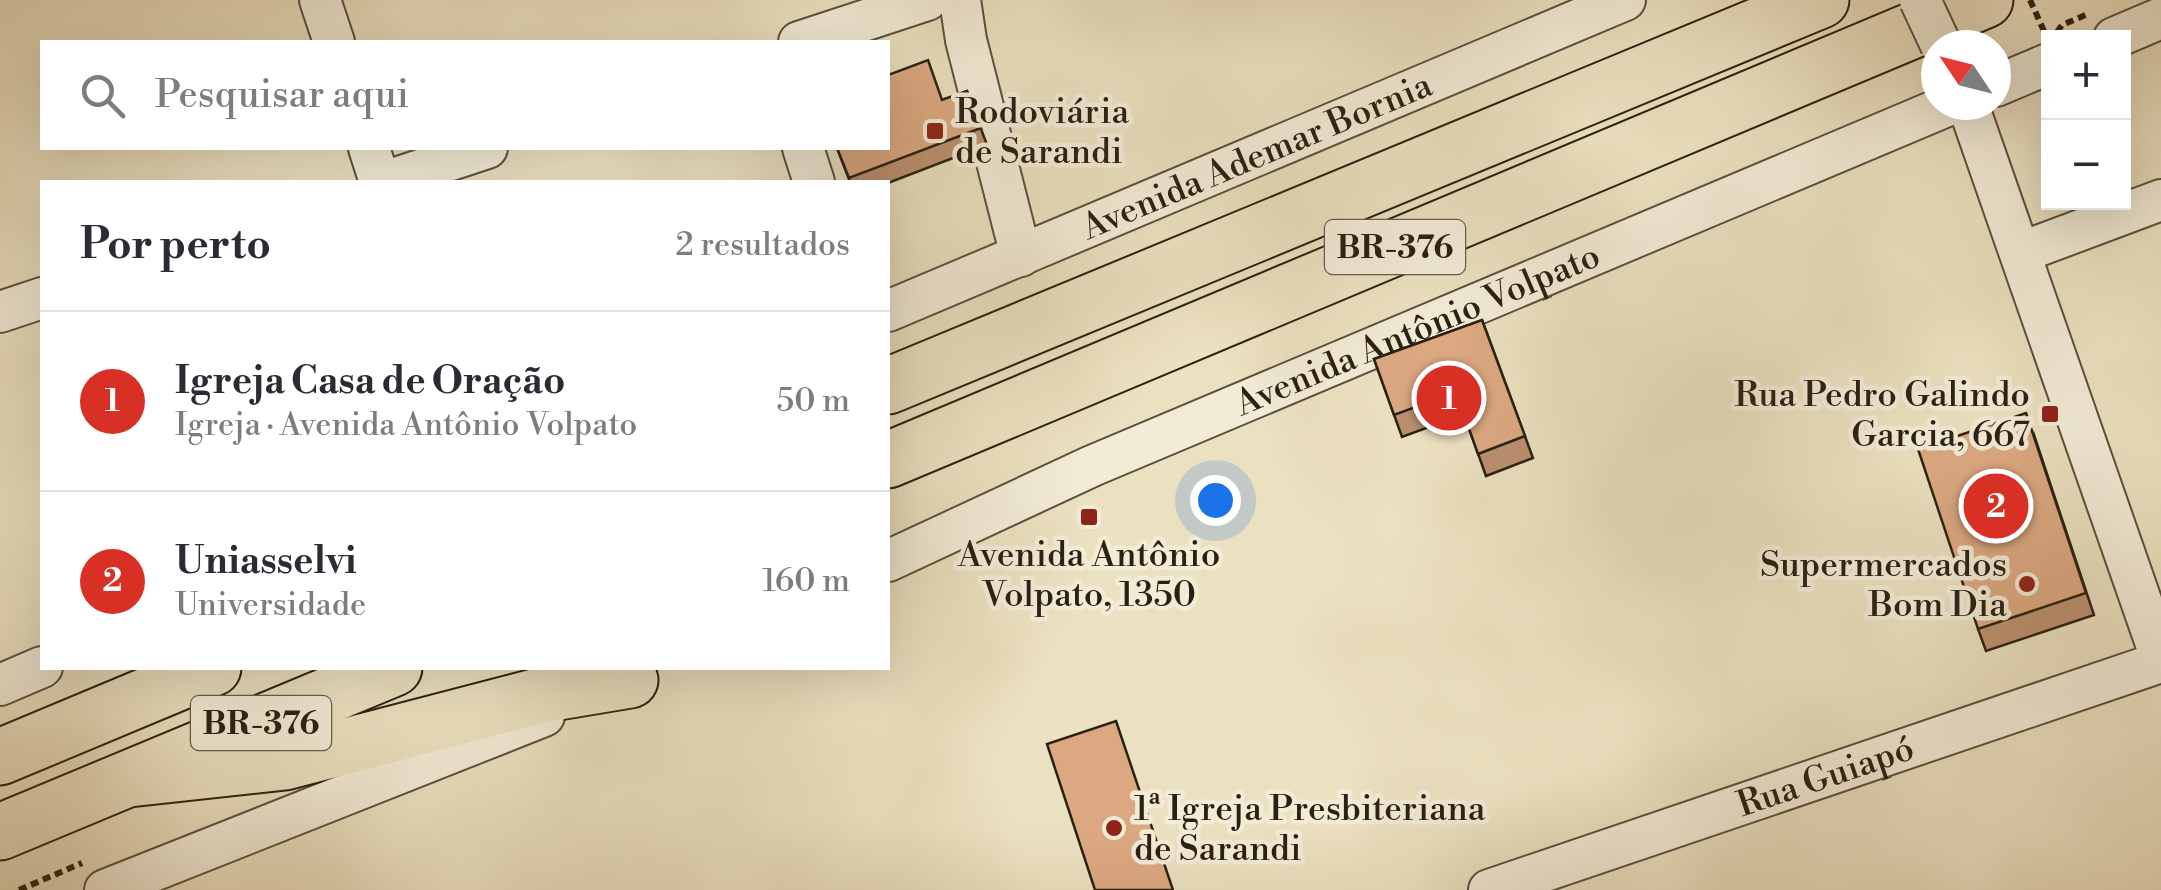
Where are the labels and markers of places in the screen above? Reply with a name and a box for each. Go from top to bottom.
place label: Rodoviária de Sarandi [955,91,1129,174]
marker: Rodoviária de Sarandi [924,120,946,142]
pin: 1 [1416,360,1482,436]
place label: Rua Pedro Galindo Garcia, 667 [1734,374,2030,457]
marker: Rua Pedro Galindo Garcia, 667 [2039,403,2061,425]
pin: 2 [1964,468,2028,544]
marker: Avenida Antônio Volpato, 1350 [1078,506,1100,528]
place label: Avenida Antônio Volpato, 1350 [957,534,1220,617]
place label: Supermercados Bom Dia [1760,544,2007,627]
marker: Supermercados Bom Dia [2016,573,2038,595]
place label: 1ª Igreja Presbiteriana de Sarandi [1134,788,1486,871]
marker: 1ª Igreja Presbiteriana de Sarandi [1103,817,1125,839]

